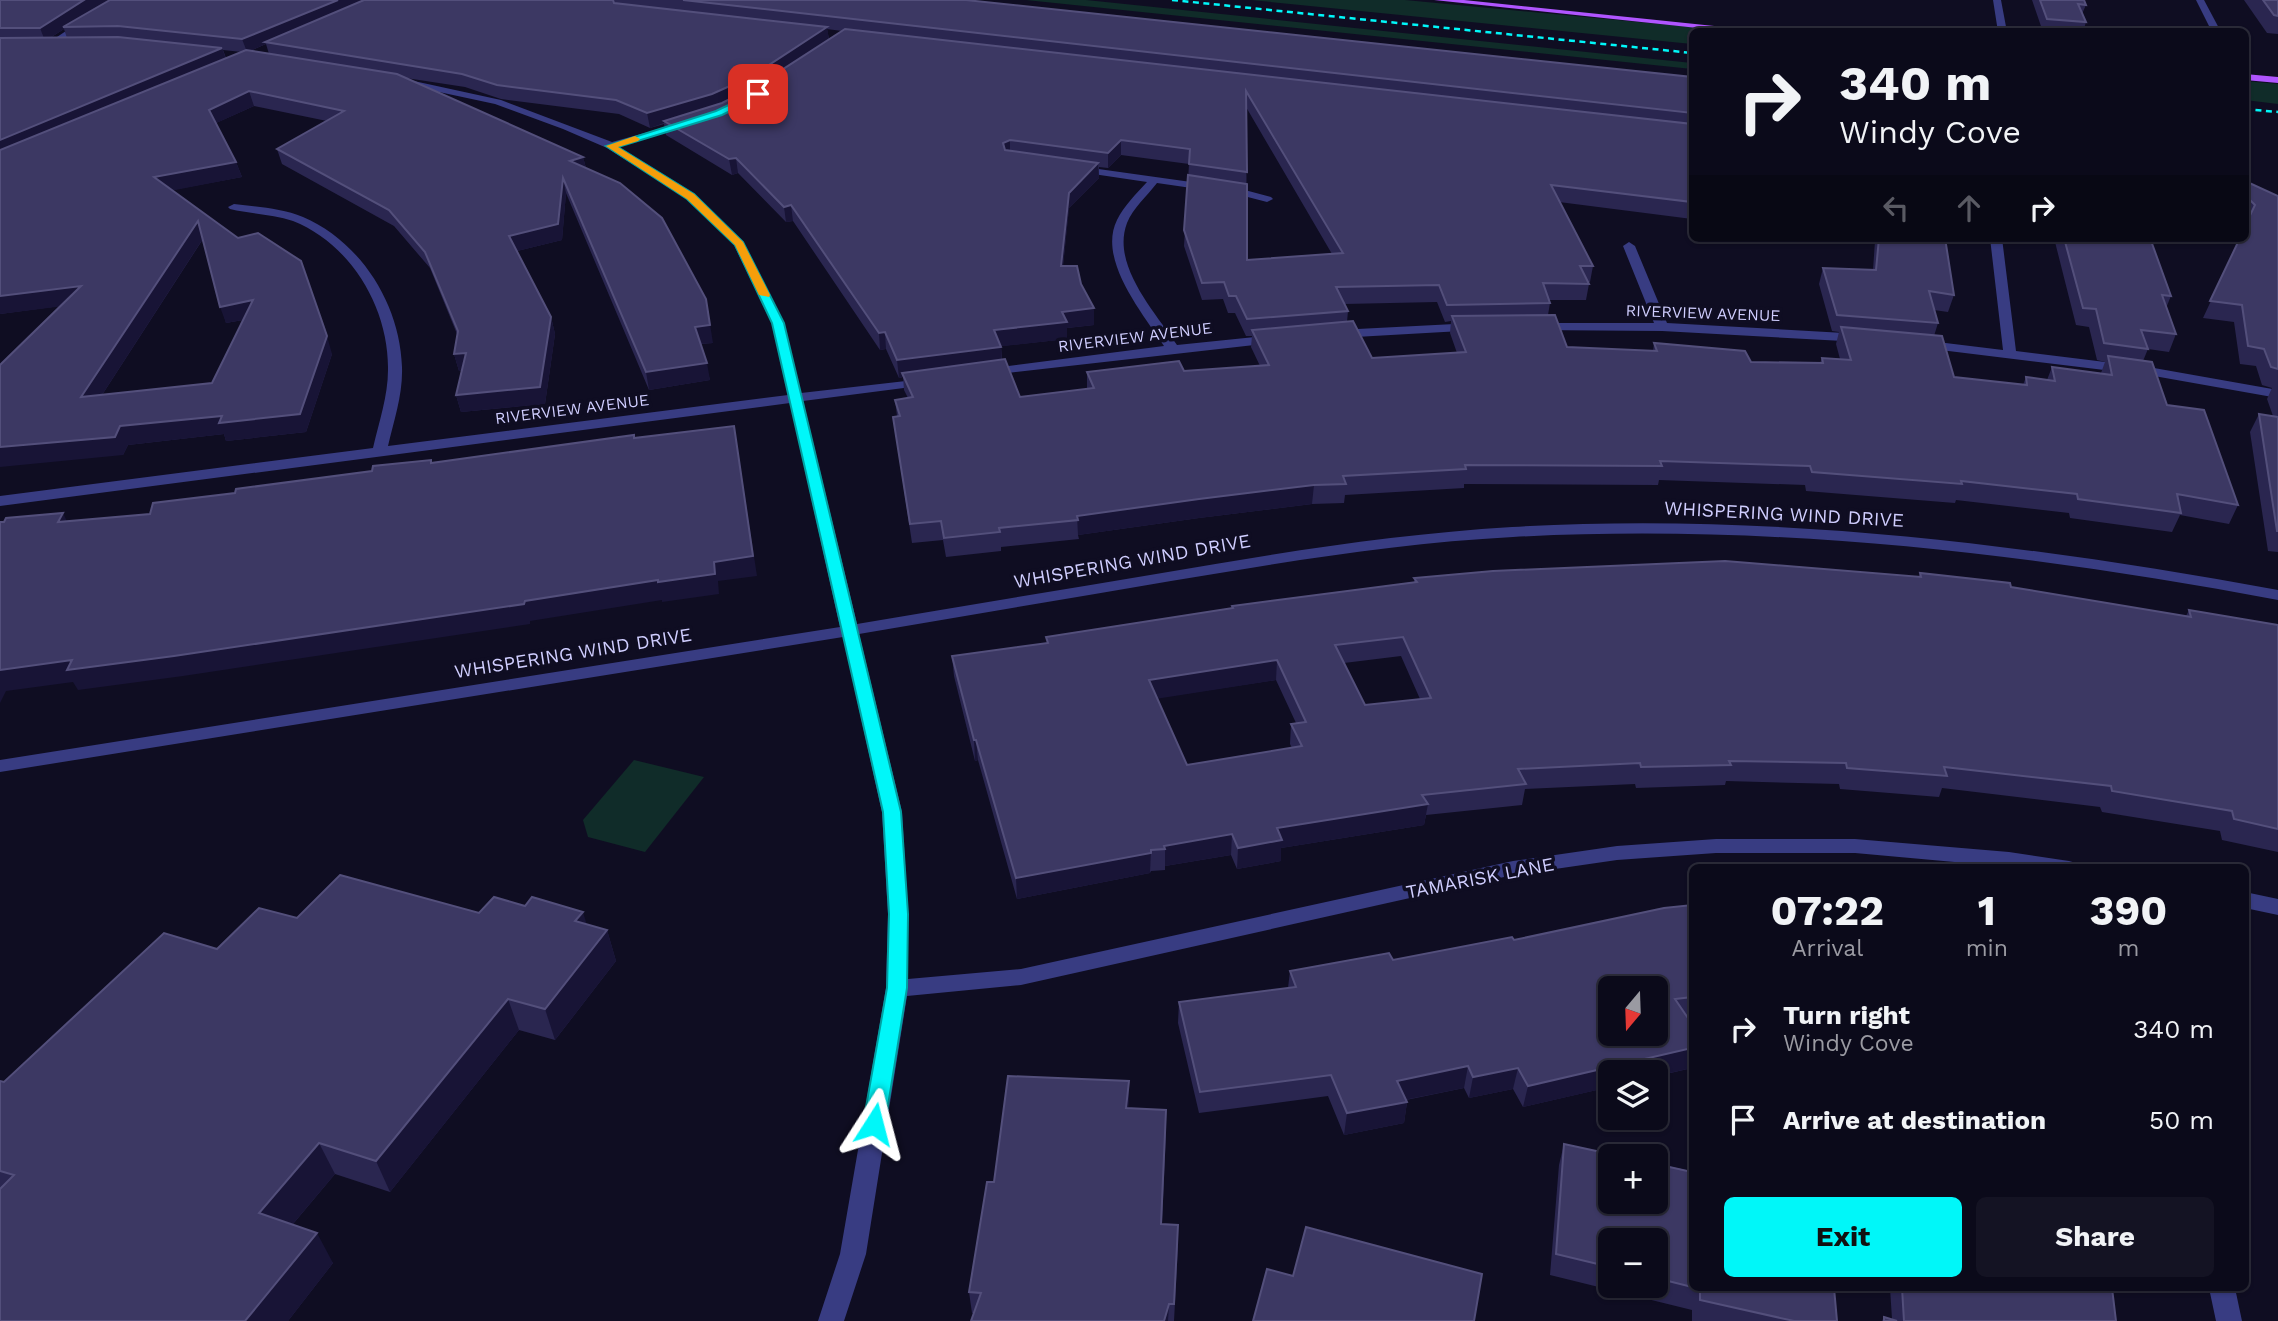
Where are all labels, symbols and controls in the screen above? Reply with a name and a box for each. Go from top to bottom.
text: 340 m [1839,54,1991,112]
icon: right [1724,56,1815,147]
pin [728,64,788,124]
icon: arrive [739,75,777,113]
text: Windy Cove [1839,113,2021,151]
icon: left [1877,189,1915,227]
icon: ahead [1950,189,1988,227]
icon: right [2023,189,2061,227]
street label: RIVERVIEW AVENUE [1625,301,1781,325]
street label: RIVERVIEW AVENUE [1057,318,1213,356]
street label: RIVERVIEW AVENUE [494,390,650,428]
street label: WHISPERING WIND DRIVE [1664,496,1904,532]
street label: WHISPERING WIND DRIVE [1012,529,1252,593]
street label: WHISPERING WIND DRIVE [453,623,693,683]
street label: TAMARISK LANE [1404,852,1556,904]
text: 07:22 [1771,886,1884,935]
text: 1 [1978,886,1996,935]
text: 390 [2090,886,2167,935]
text: Arrival [1791,935,1863,962]
text: min [1966,935,2008,962]
text: m [2118,935,2139,962]
north arrow [1598,976,1668,1046]
map controls [1598,976,1668,1298]
text: Turn right [1783,1000,1910,1030]
icon: right [1724,1010,1762,1048]
text: 340 m [2133,1014,2214,1044]
text: Windy Cove [1783,1030,1914,1057]
button: layers [1598,1060,1668,1130]
position arrow [837,1087,911,1161]
icon: arrive [1724,1101,1762,1139]
text: Arrive at destination [1783,1105,2046,1135]
text: 50 m [2149,1105,2214,1135]
button: + [1598,1144,1668,1214]
button: Exit [1724,1197,1962,1277]
button: Share [1976,1197,2214,1277]
button: − [1598,1228,1668,1298]

